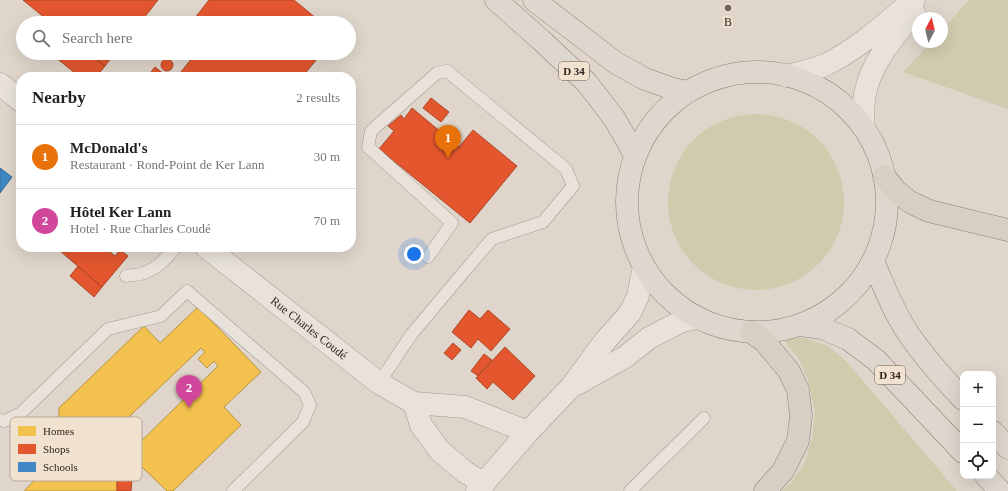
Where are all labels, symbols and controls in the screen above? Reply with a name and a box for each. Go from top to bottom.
marker: B [723,3,733,13]
north arrow [912,12,948,48]
place label: B [724,15,732,29]
search box [16,16,356,60]
icon: search [30,27,52,49]
text: Search here [62,30,132,46]
road number: D 34 [559,62,589,80]
text: Nearby [32,88,86,107]
text: 2 results [296,90,340,105]
pin: 1 [435,125,461,158]
text: McDonald's [70,140,148,156]
text: 1 [42,149,48,164]
text: 30 m [314,149,340,164]
text: Restaurant · Rond-Point de Ker Lann [70,157,265,172]
text: Hôtel Ker Lann [70,204,171,220]
text: 2 [42,213,48,228]
text: 70 m [314,213,340,228]
text: Hotel · Rue Charles Coudé [70,221,211,236]
your location [404,244,424,264]
street label: Rue Charles Coudé [268,294,350,362]
road number: D 34 [875,366,905,384]
map controls [960,371,996,479]
button: + [960,371,996,407]
pin: 2 [176,375,202,408]
button: − [960,407,996,443]
legend [10,417,142,481]
text: Homes [43,425,74,437]
text: Shops [43,443,70,455]
button: locate [960,443,996,479]
text: Schools [43,461,78,473]

